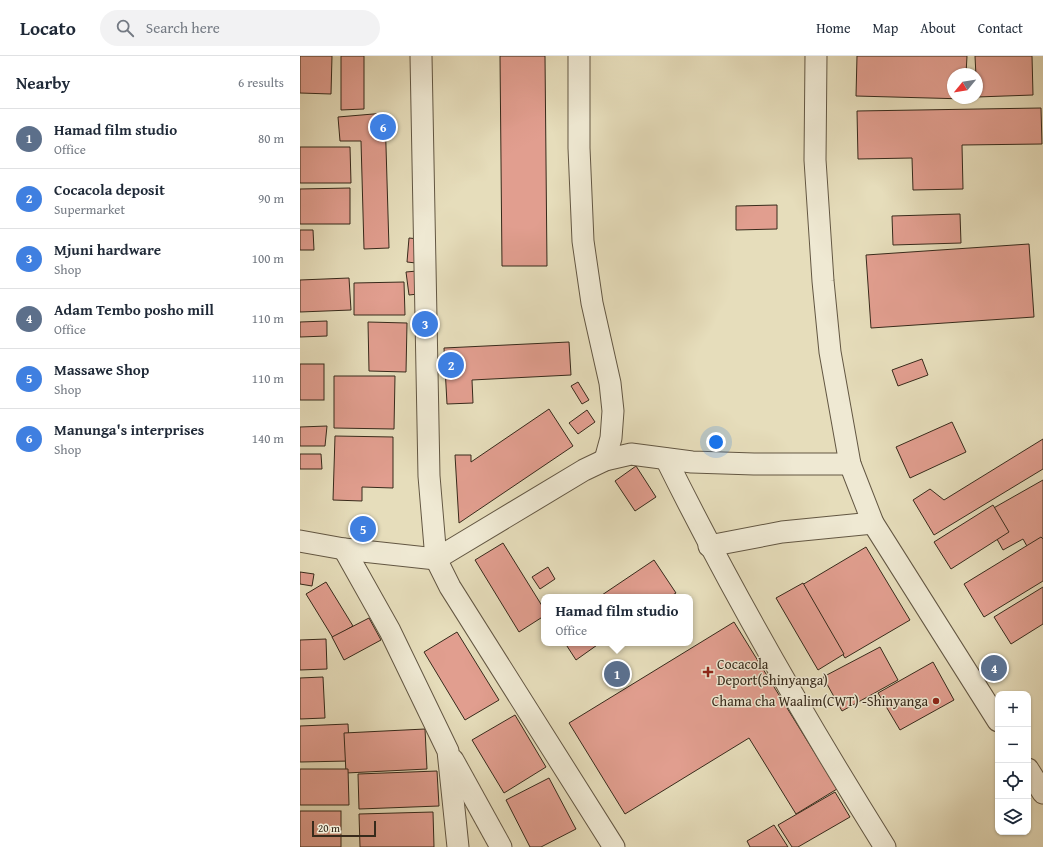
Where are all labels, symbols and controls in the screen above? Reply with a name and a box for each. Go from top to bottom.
search box [100,10,380,46]
text: Locato [20,14,76,42]
icon: search [114,17,136,39]
text: Search here [146,17,220,38]
text: Home [816,18,851,38]
text: Map [873,18,898,38]
text: About [920,18,956,38]
text: Contact [978,18,1023,38]
north arrow [947,68,983,104]
text: Nearby [16,70,70,95]
text: 6 results [238,73,284,92]
pin: 6 [370,112,396,142]
text: Hamad film studio [54,119,177,140]
text: 1 [26,129,32,148]
text: 80 m [258,129,284,148]
text: Office [54,140,86,159]
text: Cocacola deposit [54,179,165,200]
text: 2 [26,189,32,208]
text: 90 m [258,189,284,208]
text: Supermarket [54,200,125,219]
text: Mjuni hardware [54,239,161,260]
text: 3 [26,249,32,268]
text: 100 m [252,249,284,268]
text: Shop [54,260,81,279]
text: Adam Tembo posho mill [54,299,214,320]
text: 4 [26,309,32,328]
text: 110 m [252,309,284,328]
pin: 3 [412,309,438,339]
text: Office [54,320,86,339]
pin: 2 [438,350,464,380]
text: Massawe Shop [54,359,149,380]
text: 5 [26,369,32,388]
text: 110 m [252,369,284,388]
text: Shop [54,380,81,399]
text: Manunga's interprises [54,419,204,440]
text: 6 [26,429,32,448]
text: 140 m [252,429,284,448]
your location [706,432,726,452]
text: Shop [54,440,81,459]
pin: 5 [350,514,376,544]
popup [541,594,693,646]
text: Hamad film studio [555,600,679,621]
text: Office [555,621,587,640]
pin: 4 [981,653,1007,683]
place label: Cocacola Deport(Shinyanga) [717,654,828,690]
pin: 1 [604,659,630,689]
marker: Cocacola Deport(Shinyanga) [702,666,714,678]
place label: Chama cha Waalim(CWT) -Shinyanga [712,691,928,711]
map controls [995,691,1031,835]
button: + [995,691,1031,727]
marker: Chama cha Waalim(CWT) -Shinyanga [931,696,941,706]
button: − [995,727,1031,763]
button: locate [995,763,1031,799]
button: layers [995,799,1031,835]
scale bar [312,819,376,838]
text: 20 m [318,820,340,836]

